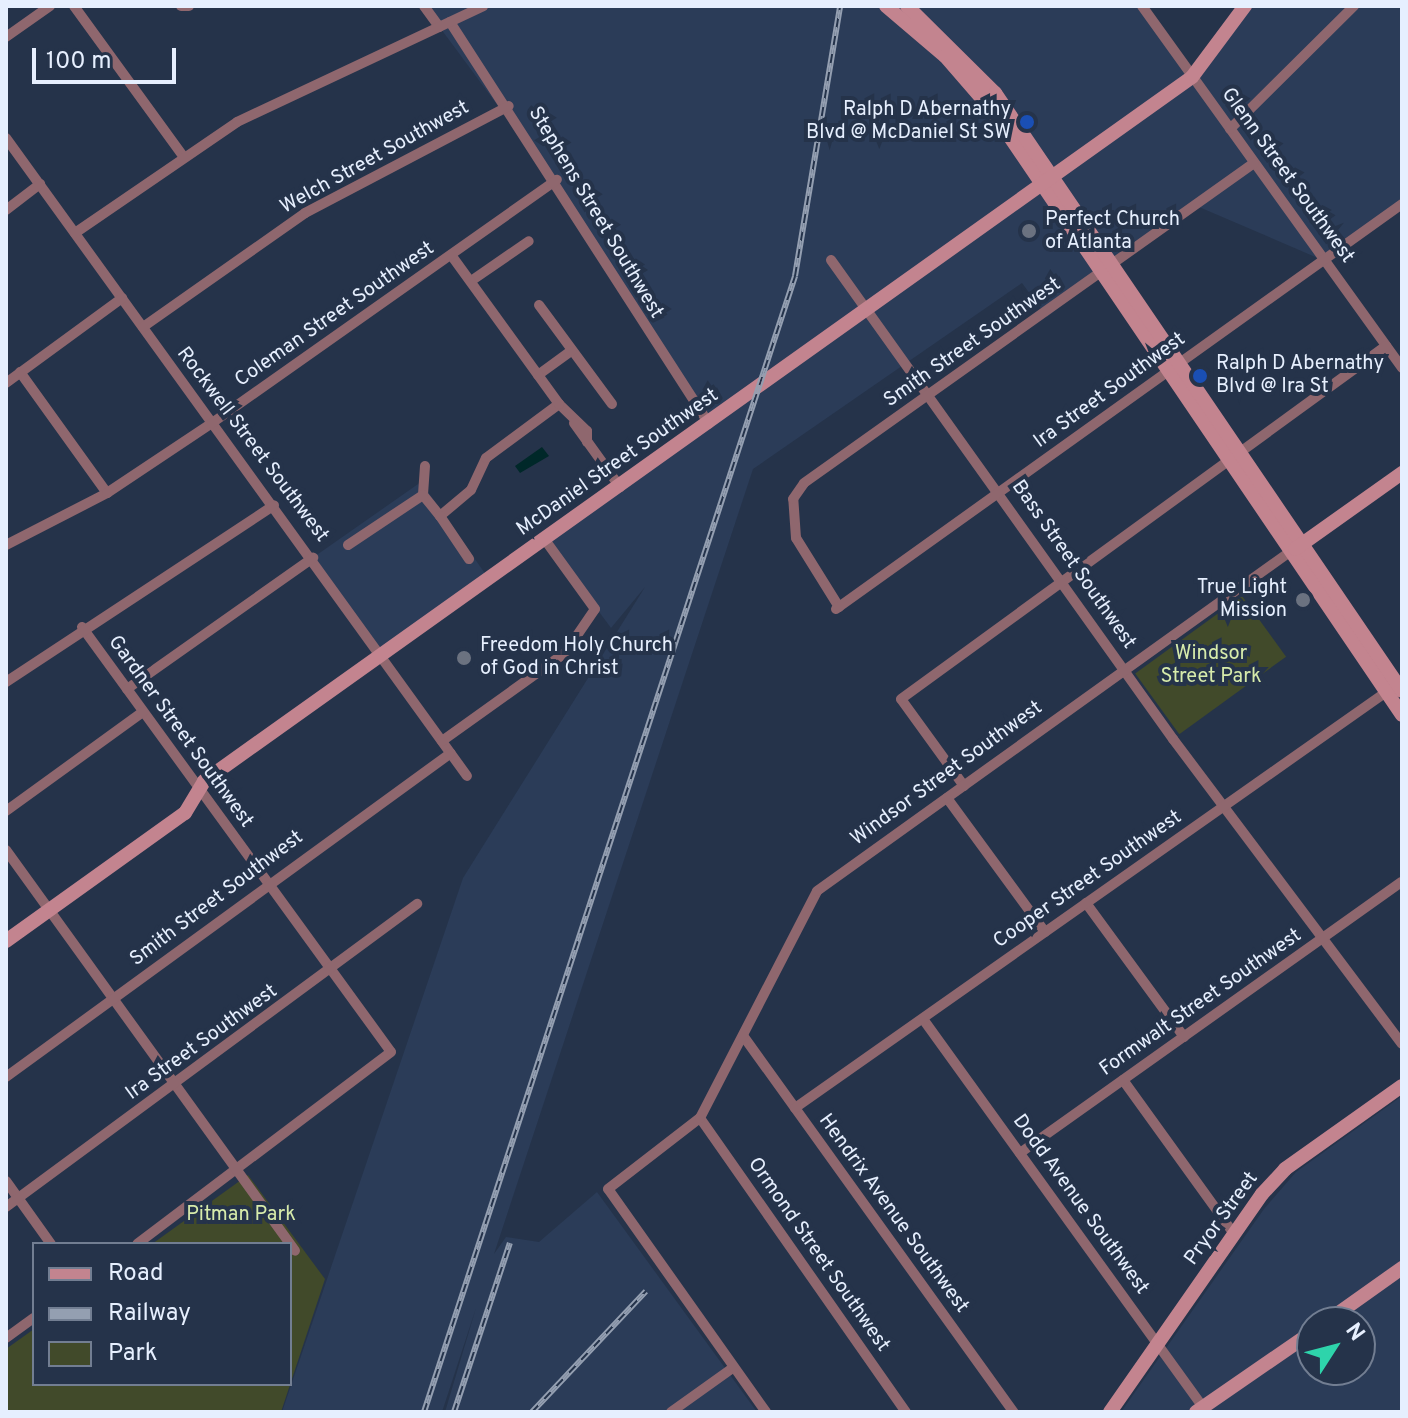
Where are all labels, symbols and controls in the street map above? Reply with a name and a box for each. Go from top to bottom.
scale bar [36,32,180,82]
text: 100 m [46,47,112,77]
street label: Glenn Street Southwest [1215,84,1359,268]
street label: Welch Street Southwest [277,96,473,220]
place label: Ralph D Abernathy Blvd @ McDaniel St SW [806,98,1011,145]
street label: Stephens Street Southwest [522,103,668,323]
marker: Ralph D Abernathy Blvd @ McDaniel St SW [1018,113,1036,131]
place label: Perfect Church of Atlanta [1045,208,1180,255]
marker: Perfect Church of Atlanta [1020,222,1038,240]
street label: Coleman Street Southwest [231,237,439,393]
street label: Smith Street Southwest [880,273,1066,413]
street label: Ira Street Southwest [1029,328,1191,454]
street label: Rockwell Street Southwest [171,343,333,547]
place label: Ralph D Abernathy Blvd @ Ira St [1216,352,1385,399]
marker: Ralph D Abernathy Blvd @ Ira St [1191,367,1209,385]
street label: McDaniel Street Southwest [513,384,723,542]
street label: Bass Street Southwest [1006,476,1140,654]
place label: True Light Mission [1197,576,1287,623]
marker: True Light Mission [1294,591,1312,609]
street label: Gardner Street Southwest [102,631,258,833]
place label: Freedom Holy Church of God in Christ [480,634,673,681]
park label: Windsor Street Park [1160,642,1262,689]
marker: Freedom Holy Church of God in Christ [455,649,473,667]
street label: Windsor Street Southwest [847,696,1047,852]
street label: Cooper Street Southwest [989,806,1187,954]
street label: Smith Street Southwest [126,826,308,972]
street label: Formwalt Street Southwest [1096,924,1306,1082]
street label: Ira Street Southwest [121,980,283,1106]
street label: Hendrix Avenue Southwest [813,1110,973,1318]
street label: Dodd Avenue Southwest [1006,1110,1154,1300]
street label: Ormond Street Southwest [742,1153,894,1357]
street label: Pryor Street [1180,1168,1264,1270]
park label: Pitman Park [186,1203,296,1227]
legend [32,1242,292,1386]
text: Road [108,1259,164,1289]
text: Railway [108,1299,191,1329]
north arrow [1296,1306,1376,1386]
text: N [1339,1318,1370,1347]
text: Park [108,1339,158,1369]

